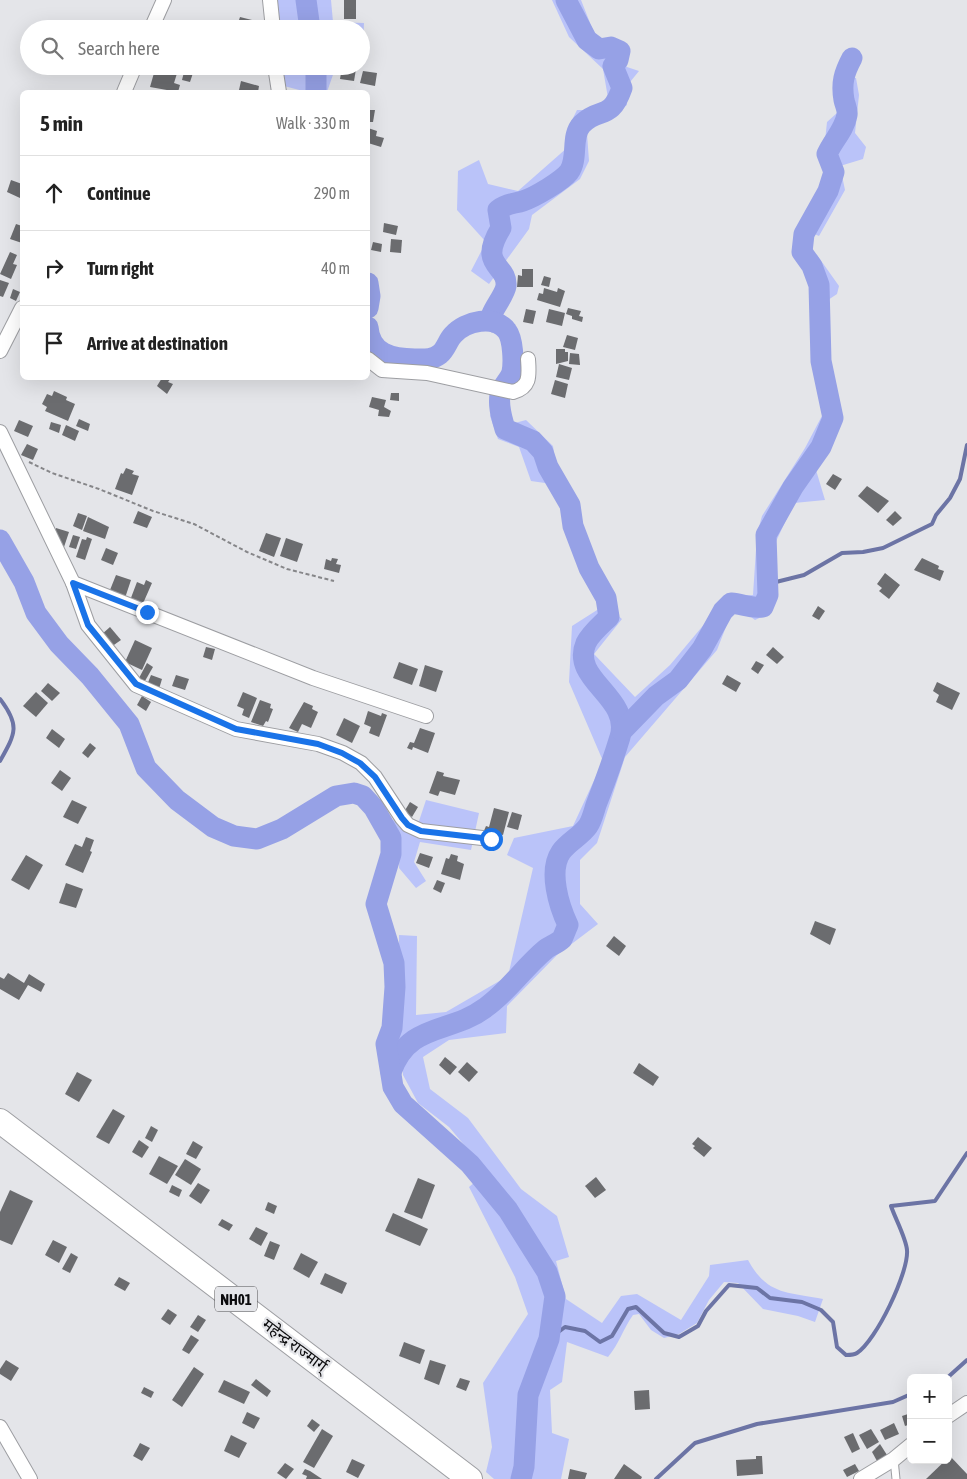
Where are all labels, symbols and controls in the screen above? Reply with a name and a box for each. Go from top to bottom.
search box [20,20,370,75]
icon: search [38,34,66,62]
text: Search here [78,37,160,59]
text: 5 min [40,111,83,135]
text: Walk · 330 m [276,114,350,132]
icon: ahead [40,179,68,207]
text: Continue [87,182,151,204]
text: 290 m [314,184,350,202]
icon: right [40,254,68,282]
text: Turn right [87,257,154,279]
text: 40 m [321,259,350,277]
icon: arrive [40,329,68,357]
text: Arrive at destination [87,332,228,354]
route end [136,601,159,624]
route start [480,828,503,851]
road number: NH01 [215,1286,257,1312]
street label: महेन्द्र राज्मार्ग् [258,1315,333,1379]
map controls [907,1374,952,1464]
button: + [907,1374,952,1419]
button: − [907,1419,952,1464]

